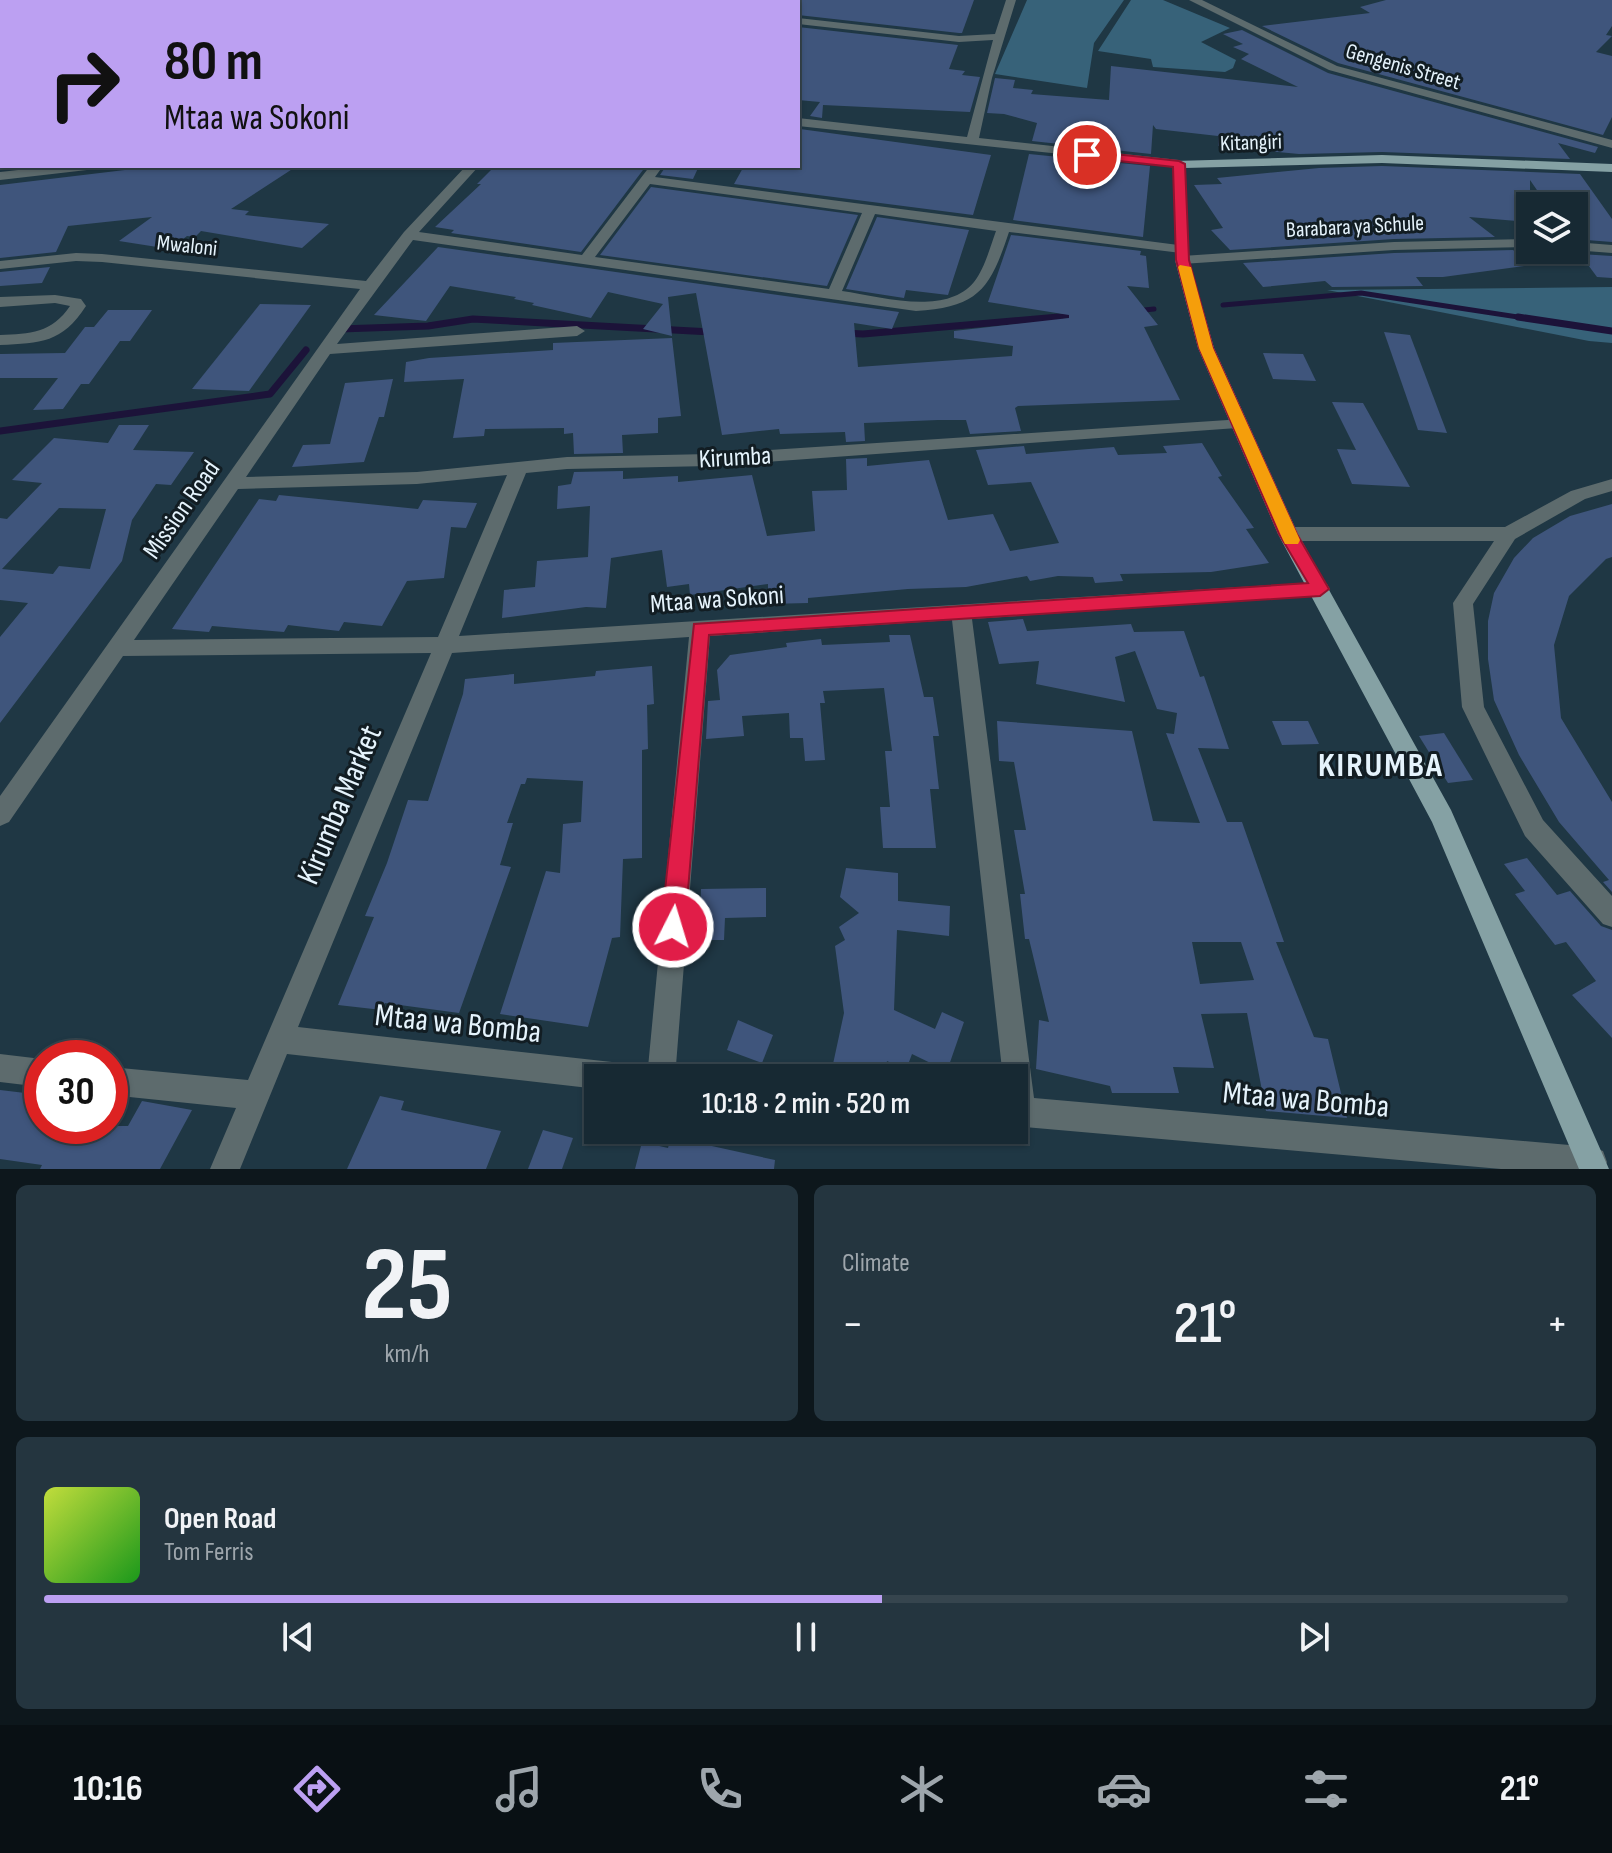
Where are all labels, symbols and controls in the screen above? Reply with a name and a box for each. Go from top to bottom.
text: 80 m [164,29,263,96]
icon: right [32,32,136,136]
street label: Gengenis Street [1342,38,1464,96]
text: Mtaa wa Sokoni [164,97,350,140]
pin [1053,121,1121,189]
street label: Kitangiri [1220,128,1282,158]
icon: arrive [1065,133,1109,177]
map controls [1516,192,1588,264]
button: layers [1516,192,1588,264]
street label: Barabara ya Schule [1285,210,1425,244]
street label: Mwaloni [156,229,218,263]
street label: Kirumba [698,441,772,475]
street label: Mission Road [137,455,227,565]
street label: Mtaa wa Sokoni [649,580,785,620]
street label: Kirumba Market [289,720,391,890]
district label: KIRUMBA [1318,745,1444,786]
position arrow [631,885,715,969]
street label: Mtaa wa Bomba [373,996,543,1052]
speed limit sign: 30 [24,1040,128,1144]
street label: Mtaa wa Bomba [1221,1073,1391,1127]
text: 10:18 · 2 min · 520 m [702,1086,910,1122]
text: 25 [361,1224,453,1349]
text: Climate [842,1248,910,1279]
text: 21° [1173,1288,1237,1360]
text: − [842,1298,864,1351]
text: + [1546,1298,1568,1351]
text: km/h [385,1339,429,1370]
text: Open Road [164,1501,276,1537]
text: Tom Ferris [164,1537,254,1568]
icon: previous [276,1615,320,1659]
icon: pause [784,1615,828,1659]
icon: next [1292,1615,1336,1659]
icon: directions [289,1761,345,1817]
icon: music [491,1761,547,1817]
icon: phone [692,1761,748,1817]
icon: climate [894,1761,950,1817]
icon: car [1096,1761,1152,1817]
icon: filters [1298,1761,1354,1817]
text: 10:16 [73,1768,143,1811]
text: 21° [1500,1768,1539,1811]

